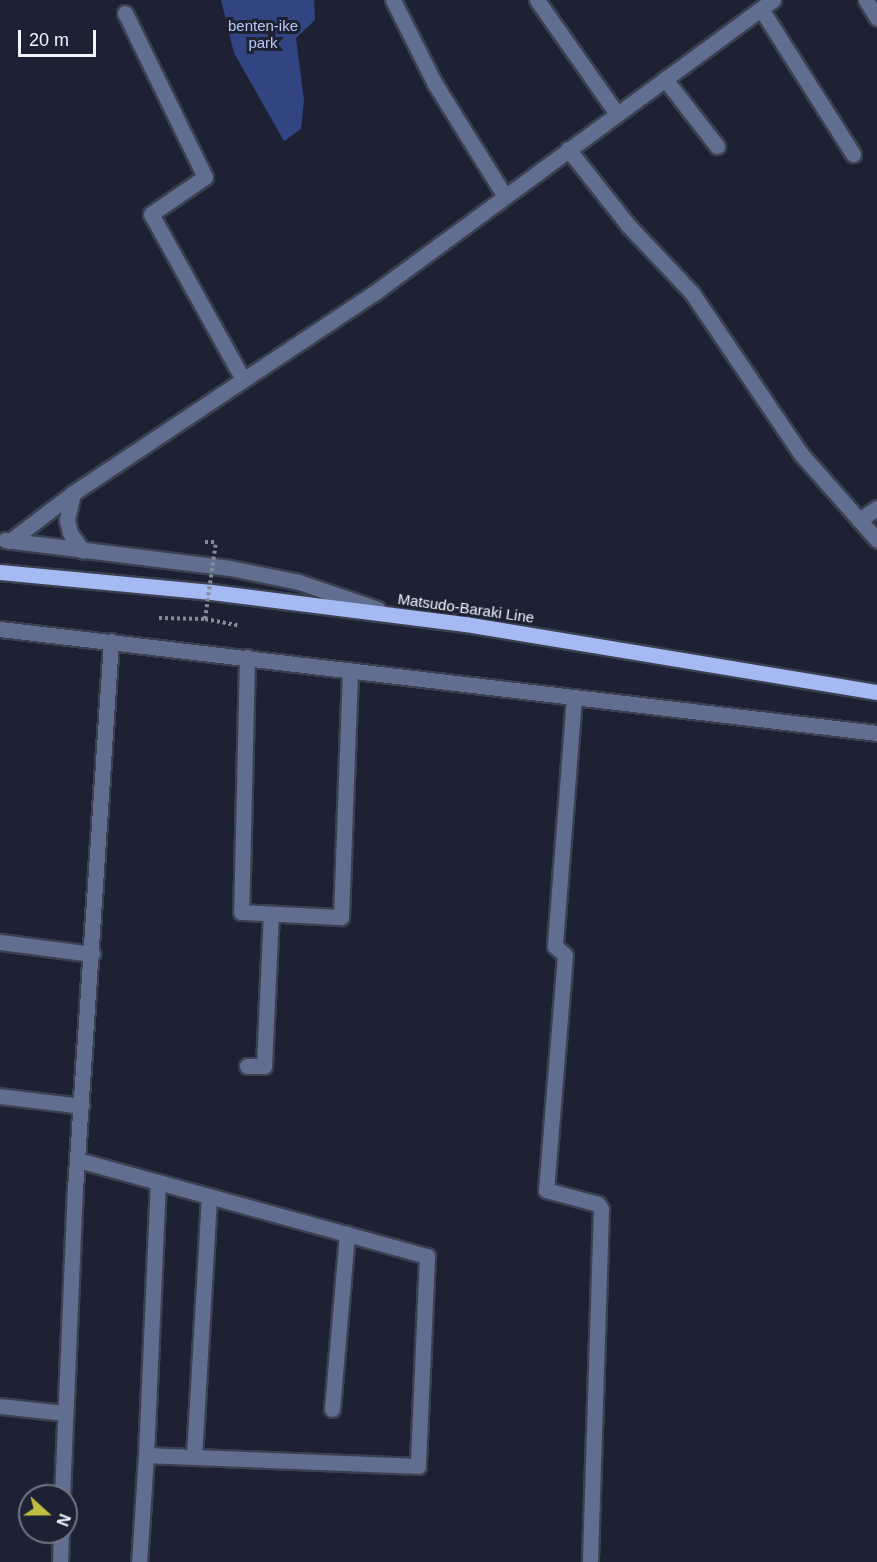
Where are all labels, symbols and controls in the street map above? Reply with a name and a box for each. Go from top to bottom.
park label: benten-ike park [228,16,298,51]
scale bar [21,18,99,56]
text: 20 m [29,30,69,50]
street label: Matsudo-Baraki Line [397,590,535,626]
north arrow [18,1484,78,1544]
text: N [53,1511,73,1528]

